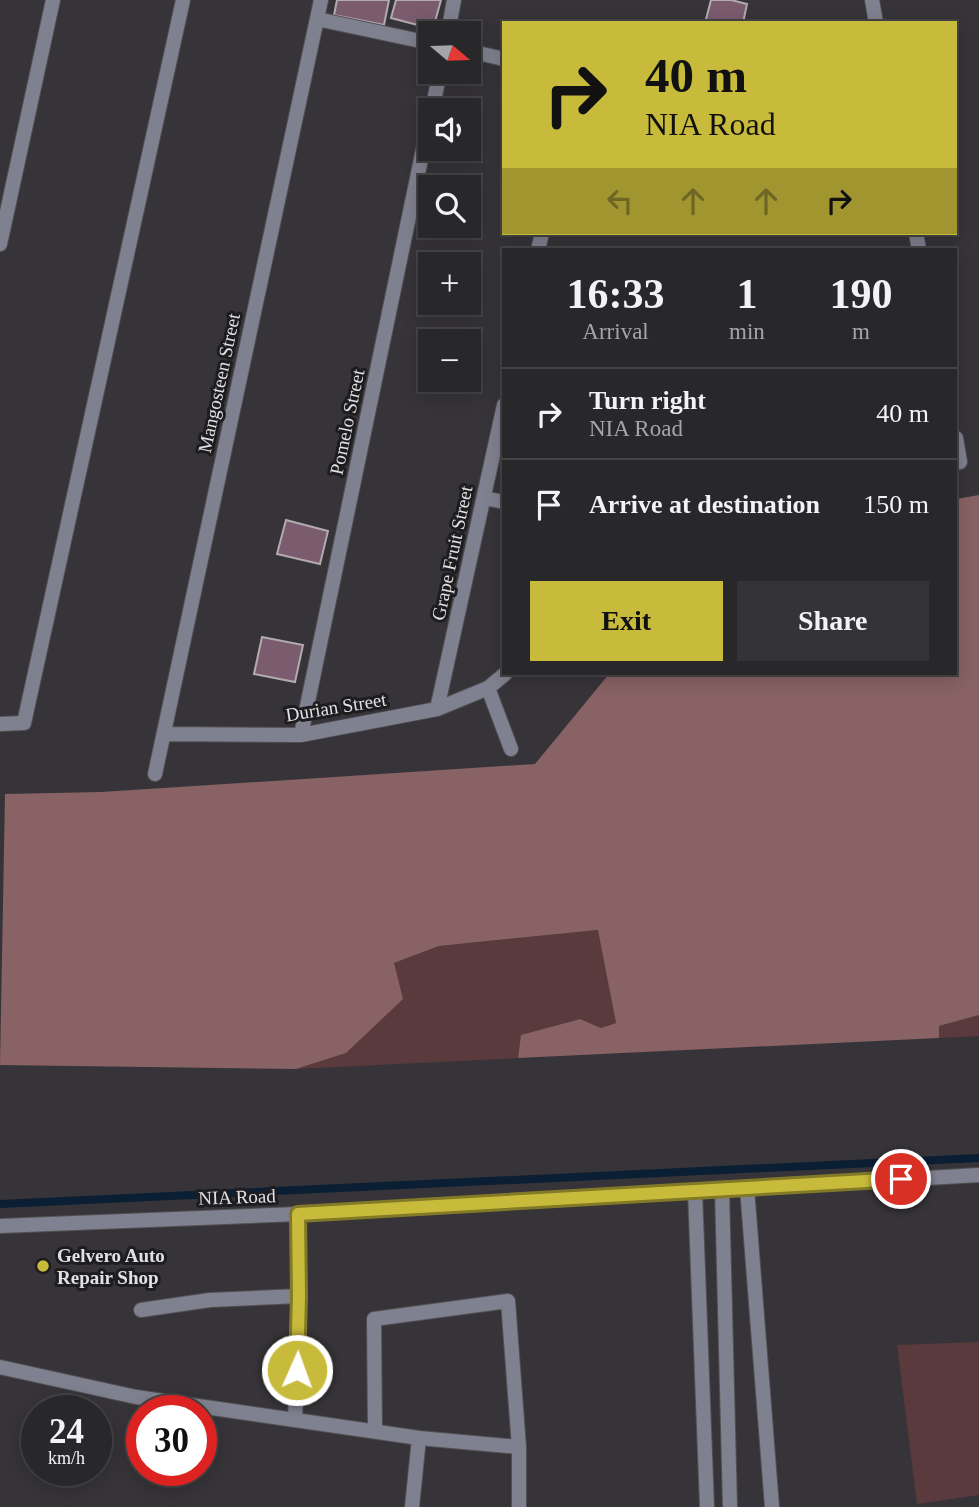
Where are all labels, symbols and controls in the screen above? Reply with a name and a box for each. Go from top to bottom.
north arrow [418,21,481,84]
map controls [418,21,481,392]
text: 40 m [645,48,747,103]
icon: right [530,49,621,140]
button: sound [418,98,481,161]
text: NIA Road [645,106,776,142]
button: search [418,175,481,238]
icon: left [601,182,639,220]
icon: ahead [674,182,712,220]
icon: ahead [747,182,785,220]
icon: right [820,182,858,220]
button: + [418,252,481,315]
text: 16:33 [567,271,665,317]
text: 1 [736,271,757,317]
text: 190 [829,271,892,317]
street label: Mangosteen Street [194,311,244,455]
text: Arrival [582,319,649,344]
text: min [729,319,765,344]
text: m [852,319,870,344]
button: − [418,329,481,392]
street label: Pomelo Street [326,367,369,477]
text: Turn right [589,386,706,415]
icon: right [530,395,568,433]
text: 40 m [876,399,929,428]
text: NIA Road [589,416,683,441]
street label: Grape Fruit Street [427,483,477,622]
icon: arrive [530,486,568,524]
text: Arrive at destination [589,490,820,519]
text: 150 m [863,490,929,519]
button: Exit [530,581,723,661]
button: Share [737,581,929,661]
street label: Durian Street [284,689,389,725]
pin [871,1149,931,1209]
icon: arrive [882,1160,920,1198]
street label: NIA Road [198,1185,277,1209]
place label: Gelvero Auto Repair Shop [57,1245,165,1288]
marker: Gelvero Auto Repair Shop [35,1258,51,1274]
position arrow [260,1333,334,1407]
speed limit sign: 30 [126,1395,217,1486]
text: 24 [49,1412,84,1451]
text: km/h [48,1448,85,1468]

